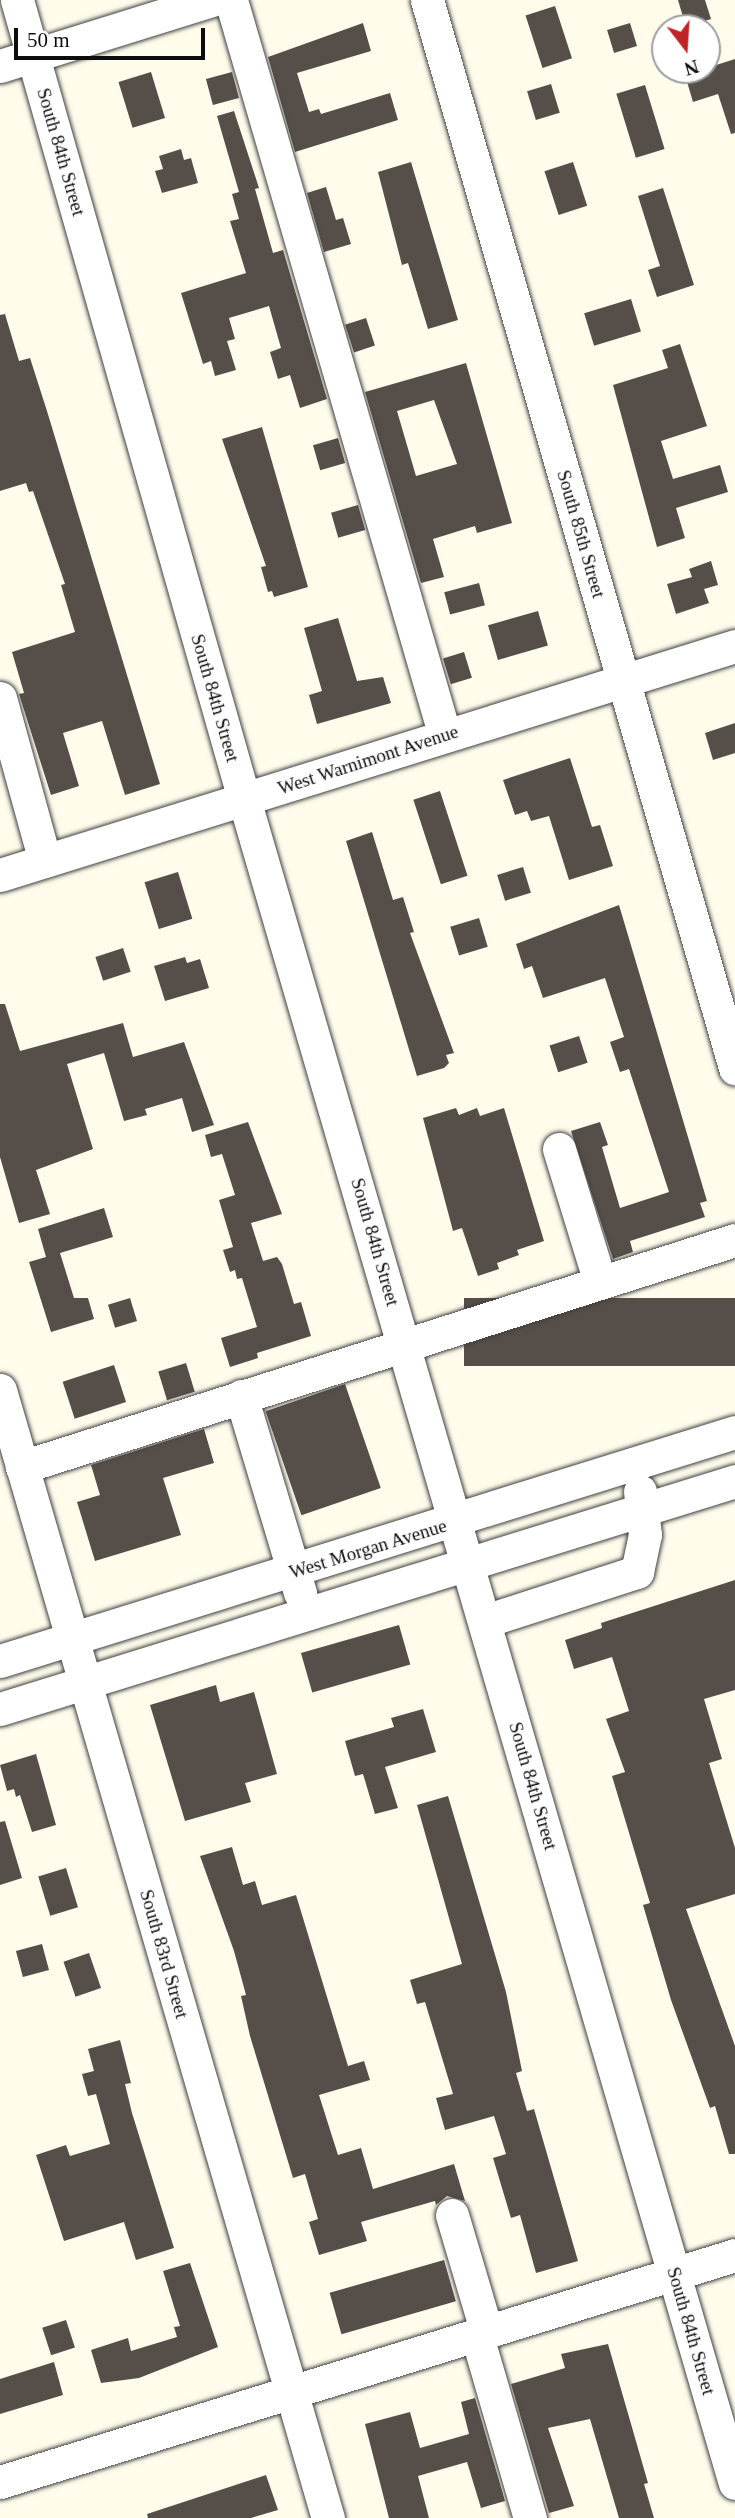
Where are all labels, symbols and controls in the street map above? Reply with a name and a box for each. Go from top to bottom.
scale bar [18,14,208,58]
north arrow [651,14,721,84]
text: 50 m [27,28,70,52]
text: N [682,56,701,80]
street label: South 84th Street [32,85,90,219]
street label: South 85th Street [552,467,610,601]
street label: South 84th Street [186,631,244,765]
street label: West Warnimont Avenue [274,720,462,800]
street label: South 84th Street [346,1175,404,1309]
street label: West Morgan Avenue [286,1514,450,1584]
street label: South 84th Street [504,1719,562,1853]
street label: South 83rd Street [135,1887,193,2021]
street label: South 84th Street [662,2264,720,2398]

